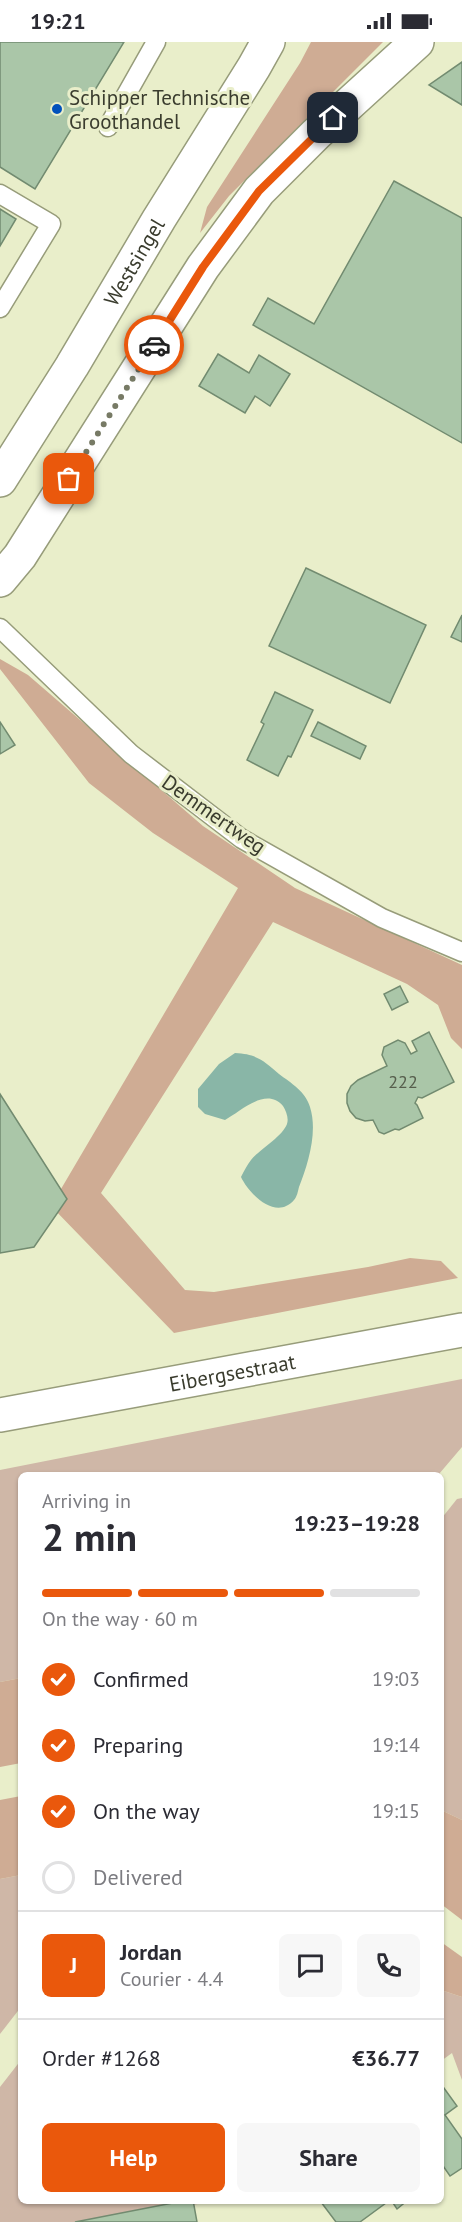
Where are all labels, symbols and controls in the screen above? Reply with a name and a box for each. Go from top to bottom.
text: 19:21 [30,7,86,35]
place label: Schipper Technische Groothandel [69,84,250,135]
pin [307,92,358,143]
icon: home [316,101,349,134]
marker: Schipper Technische Groothandel [50,102,64,116]
street label: Westsingel [97,213,170,310]
courier [124,315,184,375]
icon: car [138,329,171,362]
pin [43,453,94,504]
icon: bag [52,462,85,495]
street label: Demmertweg [157,768,271,860]
house number: 222 [388,1070,418,1093]
street label: Eibergsestraat [167,1347,297,1397]
text: Arriving in [42,1488,131,1514]
text: 19:23–19:28 [294,1509,420,1537]
text: 2 min [42,1511,137,1562]
text: On the way · 60 m [42,1606,198,1632]
icon: check [42,1663,75,1696]
text: Confirmed [93,1665,189,1693]
text: 19:03 [372,1666,420,1692]
icon: check [42,1729,75,1762]
text: Preparing [93,1731,183,1759]
text: 19:14 [372,1732,420,1758]
icon: check [42,1795,75,1828]
text: On the way [93,1797,200,1825]
text: 19:15 [372,1798,420,1824]
text: Delivered [93,1863,183,1891]
button: chat [279,1934,342,1997]
button: phone [357,1934,420,1997]
text: Jordan [120,1938,182,1966]
text: J [70,1951,77,1979]
text: Courier · 4.4 [120,1966,223,1992]
text: Order #1268 [42,2044,161,2072]
text: €36.77 [352,2044,420,2072]
button: Help [42,2123,225,2192]
button: Share [237,2123,420,2192]

